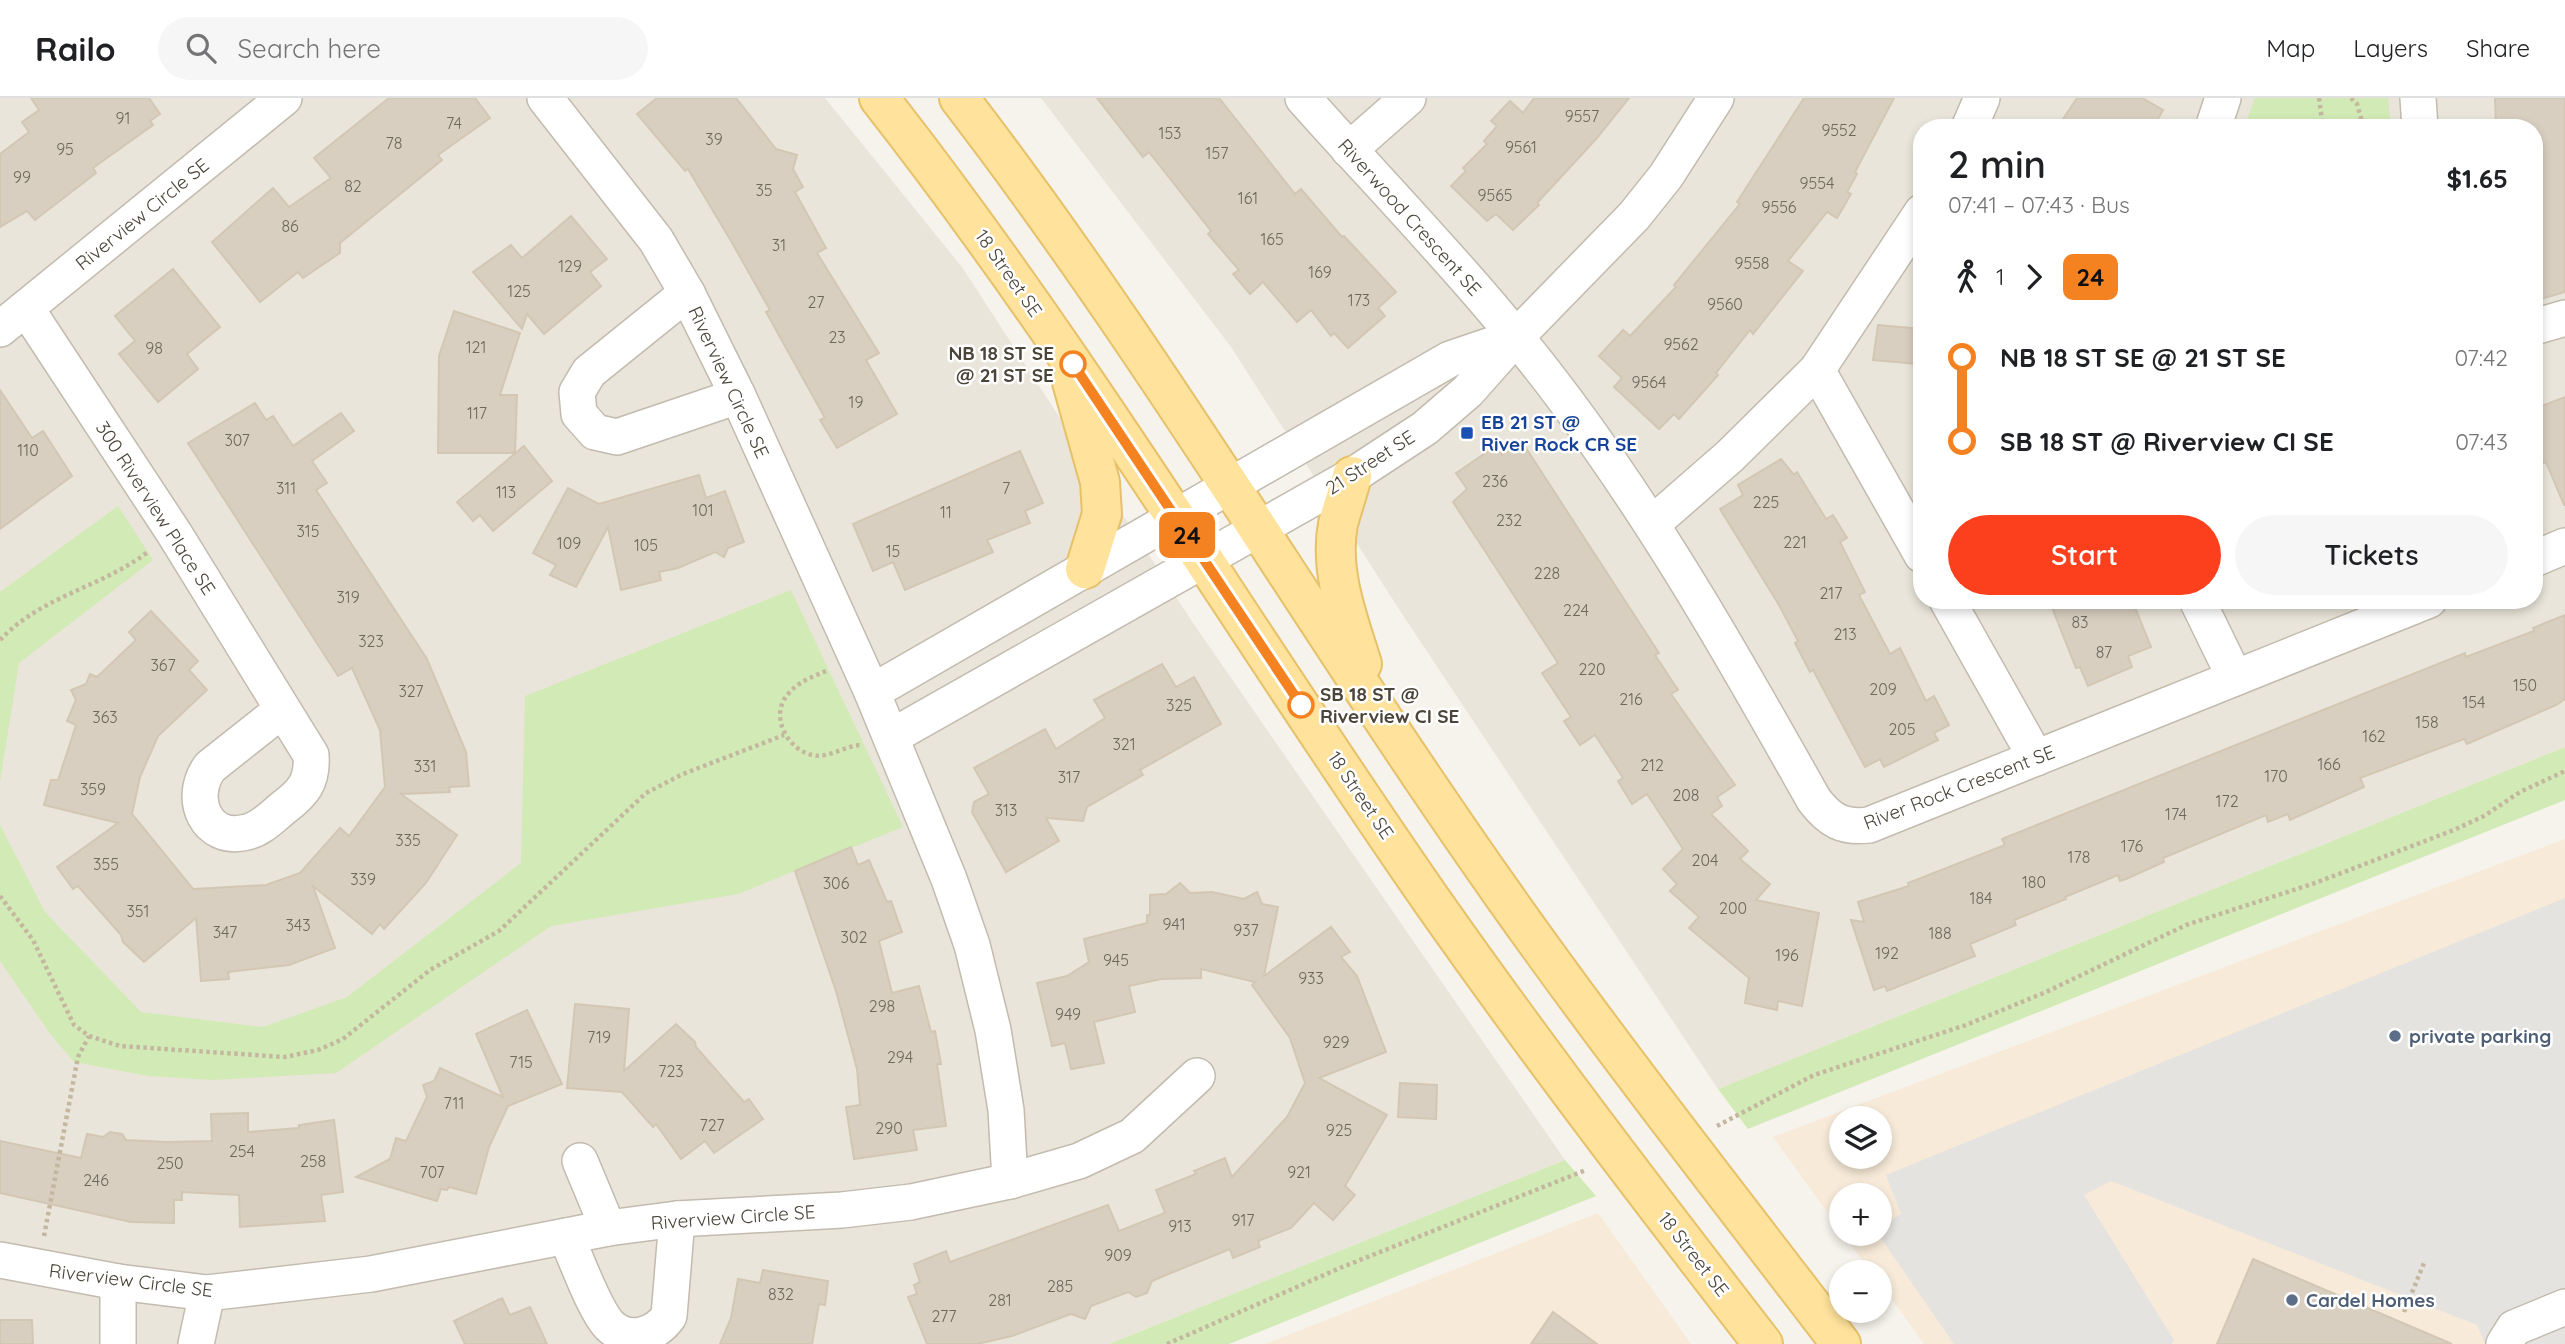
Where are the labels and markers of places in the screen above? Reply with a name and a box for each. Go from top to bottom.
place label: NB 18 ST SE @ 21 ST SE [948,341,1054,387]
marker: NB 18 ST SE @ 21 ST SE [1060,351,1086,377]
place label: EB 21 ST @ River Rock CR SE [1481,410,1637,456]
marker: EB 21 ST @ River Rock CR SE [1459,425,1475,441]
place label: SB 18 ST @ Riverview CI SE [1320,682,1460,728]
marker: SB 18 ST @ Riverview CI SE [1288,692,1314,718]
place label: private parking [2409,1024,2551,1048]
marker: private parking [2387,1028,2403,1044]
place label: Cardel Homes [2306,1288,2435,1312]
marker: Cardel Homes [2284,1292,2300,1308]

